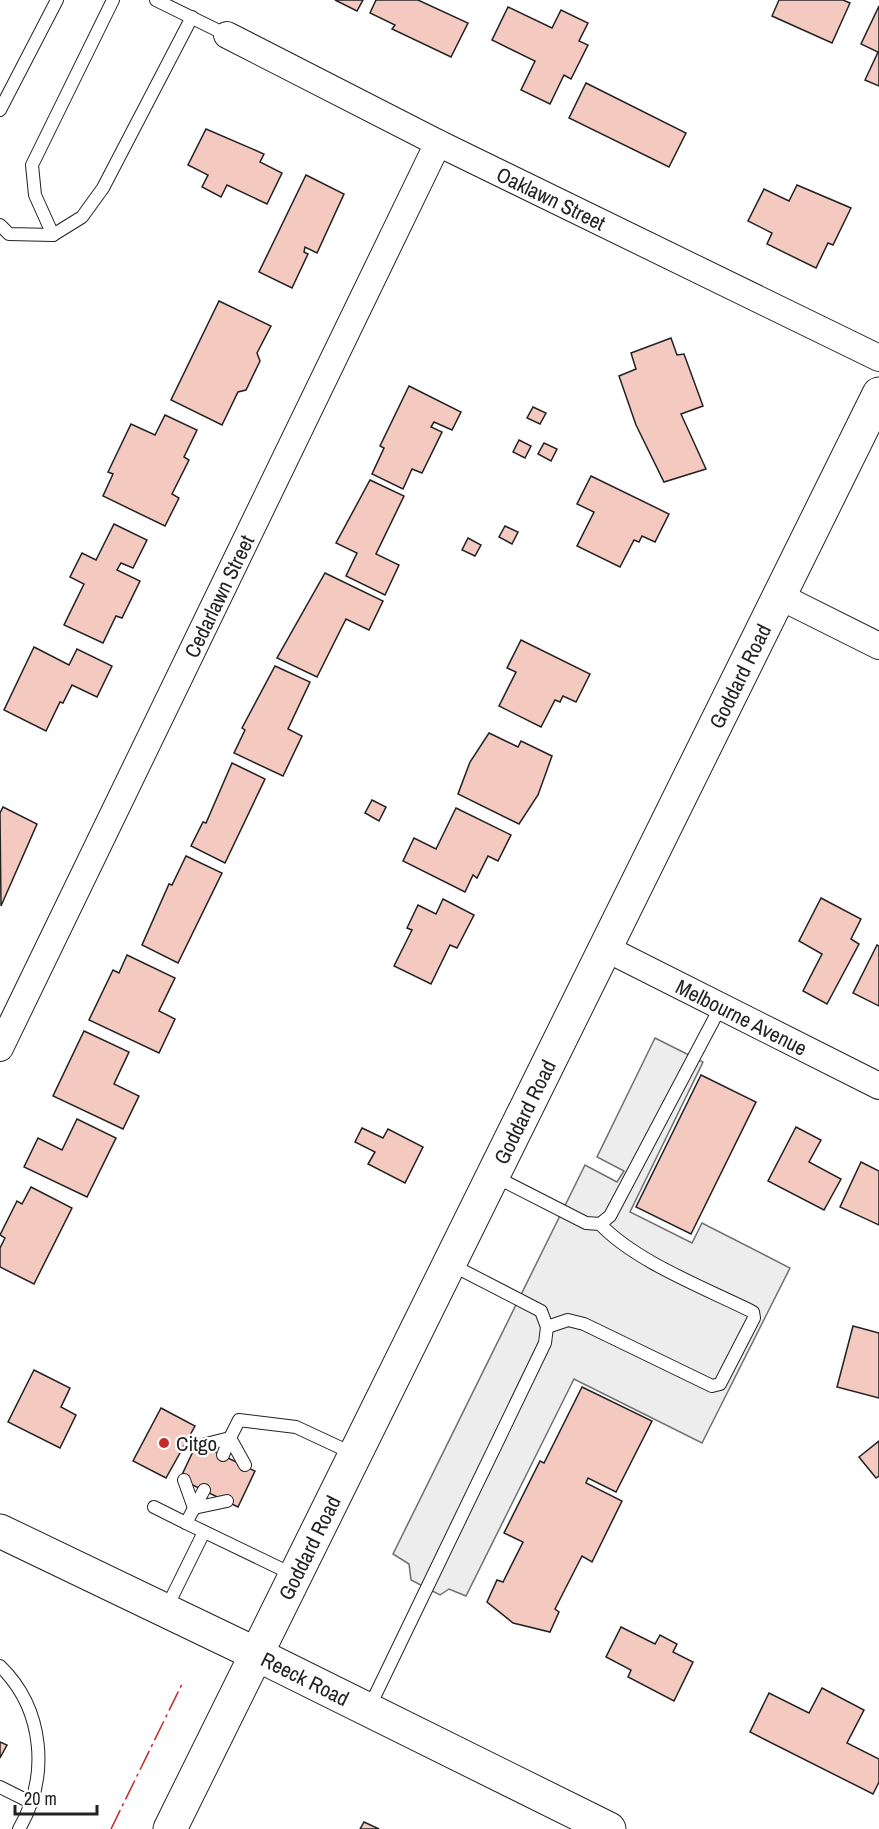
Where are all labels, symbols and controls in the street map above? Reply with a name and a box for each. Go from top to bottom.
street label: Oaklawn Street [492,159,611,237]
street label: Cedarlawn Street [177,530,261,662]
street label: Goddard Road [702,619,778,733]
street label: Melbourne Avenue [671,972,812,1062]
street label: Goddard Road [486,1055,562,1169]
place label: Citgo [176,1429,217,1458]
marker: Citgo [157,1436,171,1450]
street label: Goddard Road [271,1490,347,1605]
street label: Reeck Road [256,1644,354,1712]
scale bar [15,1778,98,1816]
text: 20 m [24,1786,57,1811]

